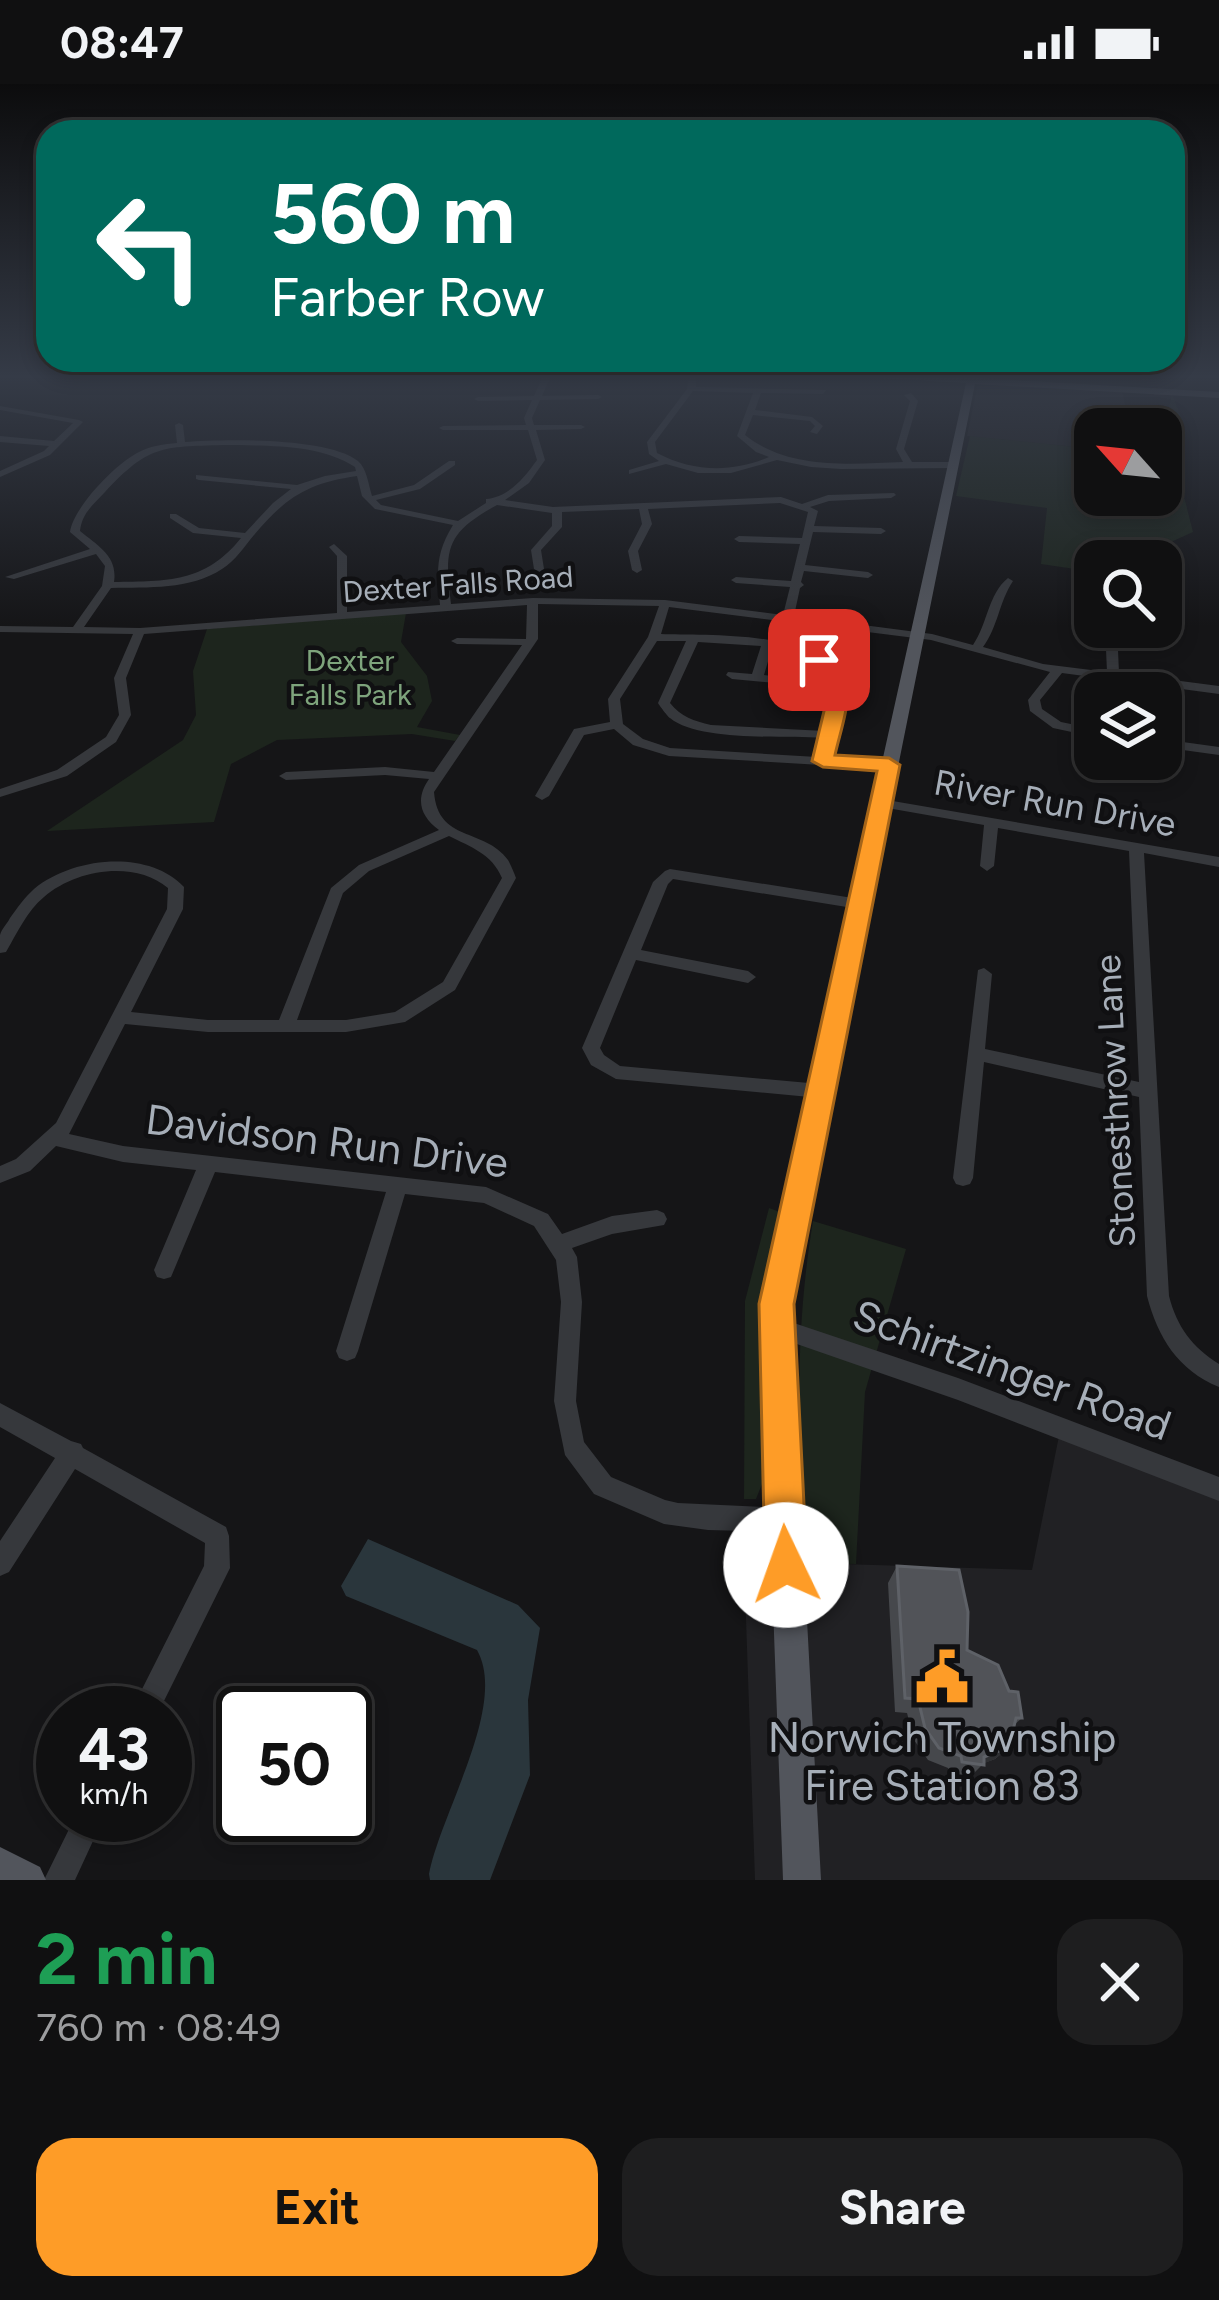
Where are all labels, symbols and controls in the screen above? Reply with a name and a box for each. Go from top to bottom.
text: 08:47 [60,15,184,69]
text: 560 m [270,163,515,264]
icon: left [72,168,228,324]
text: Farber Row [270,265,544,330]
north arrow [1074,408,1182,516]
map controls [1074,408,1182,780]
button: search [1074,540,1182,648]
street label: Dexter Falls Road [341,557,575,611]
pin [768,609,870,711]
icon: arrive [786,627,852,693]
park label: Dexter Falls Park [288,642,412,713]
button: layers [1074,672,1182,780]
street label: River Run Drive [931,761,1179,845]
street label: Stonesthrow Lane [1086,953,1144,1249]
street label: Davidson Run Drive [143,1093,511,1189]
street label: Schirtzinger Road [846,1289,1178,1451]
position arrow [723,1502,849,1628]
public building icon: Norwich Township Fire Station 83 [913,1648,971,1706]
speed limit sign: 50 [216,1686,372,1842]
place label: Norwich Township Fire Station 83 [768,1712,1116,1811]
text: 43 [78,1713,150,1785]
text: km/h [80,1775,148,1812]
text: 2 min [36,1916,217,2002]
button: close [1057,1919,1183,2045]
text: 760 m · 08:49 [36,2004,281,2051]
button: Exit [36,2138,598,2276]
button: Share [622,2138,1183,2276]

